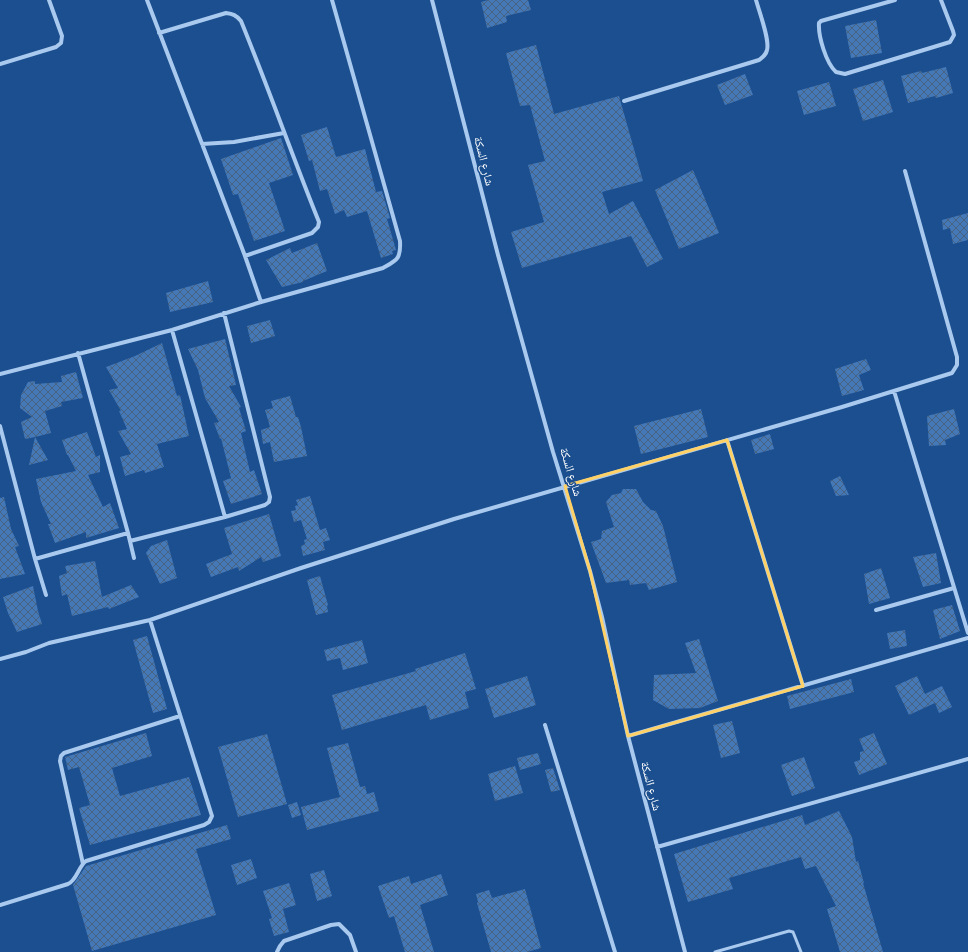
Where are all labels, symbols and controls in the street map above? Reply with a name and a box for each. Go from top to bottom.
street label: شارع السكة [470,135,498,187]
street label: شارع السكة [556,446,586,498]
street label: شارع السكة [637,760,665,812]

